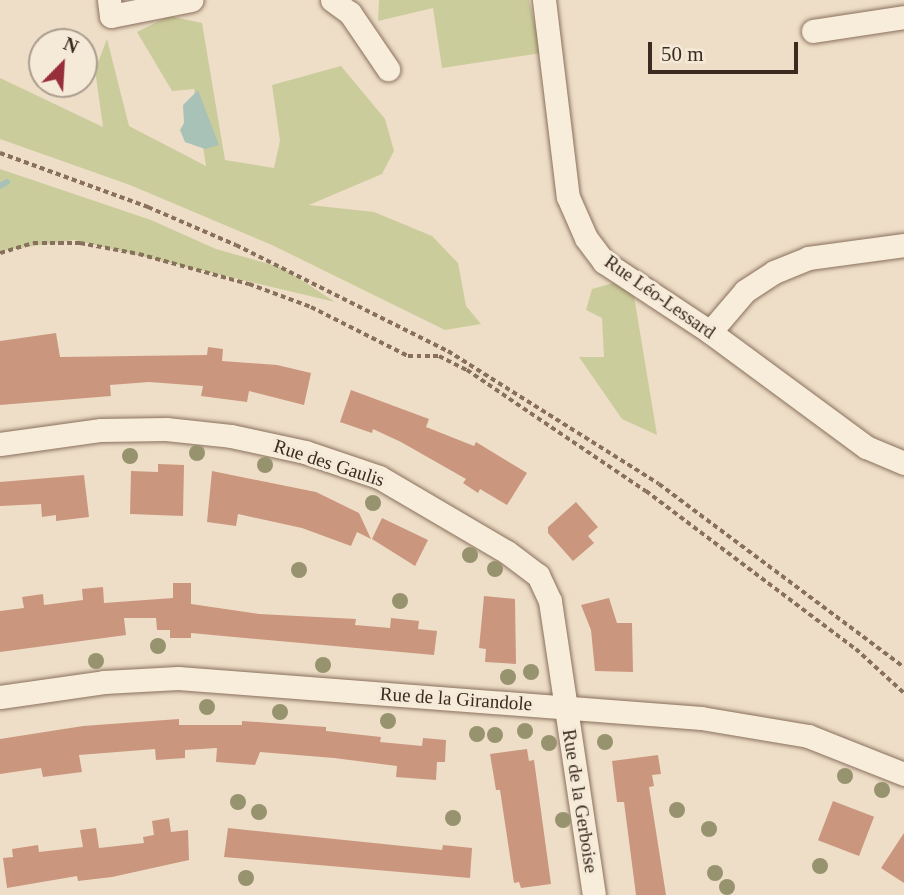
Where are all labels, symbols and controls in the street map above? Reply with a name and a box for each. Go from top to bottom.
north arrow [28,28,98,98]
scale bar [652,28,802,72]
text: N [60,33,81,58]
text: 50 m [661,42,704,66]
street label: Rue Léo-Lessard [600,250,720,344]
street label: Rue des Gaulis [271,434,387,492]
street label: Rue de la Girandole [379,682,533,716]
street label: Rue de la Gerboise [557,728,603,874]

